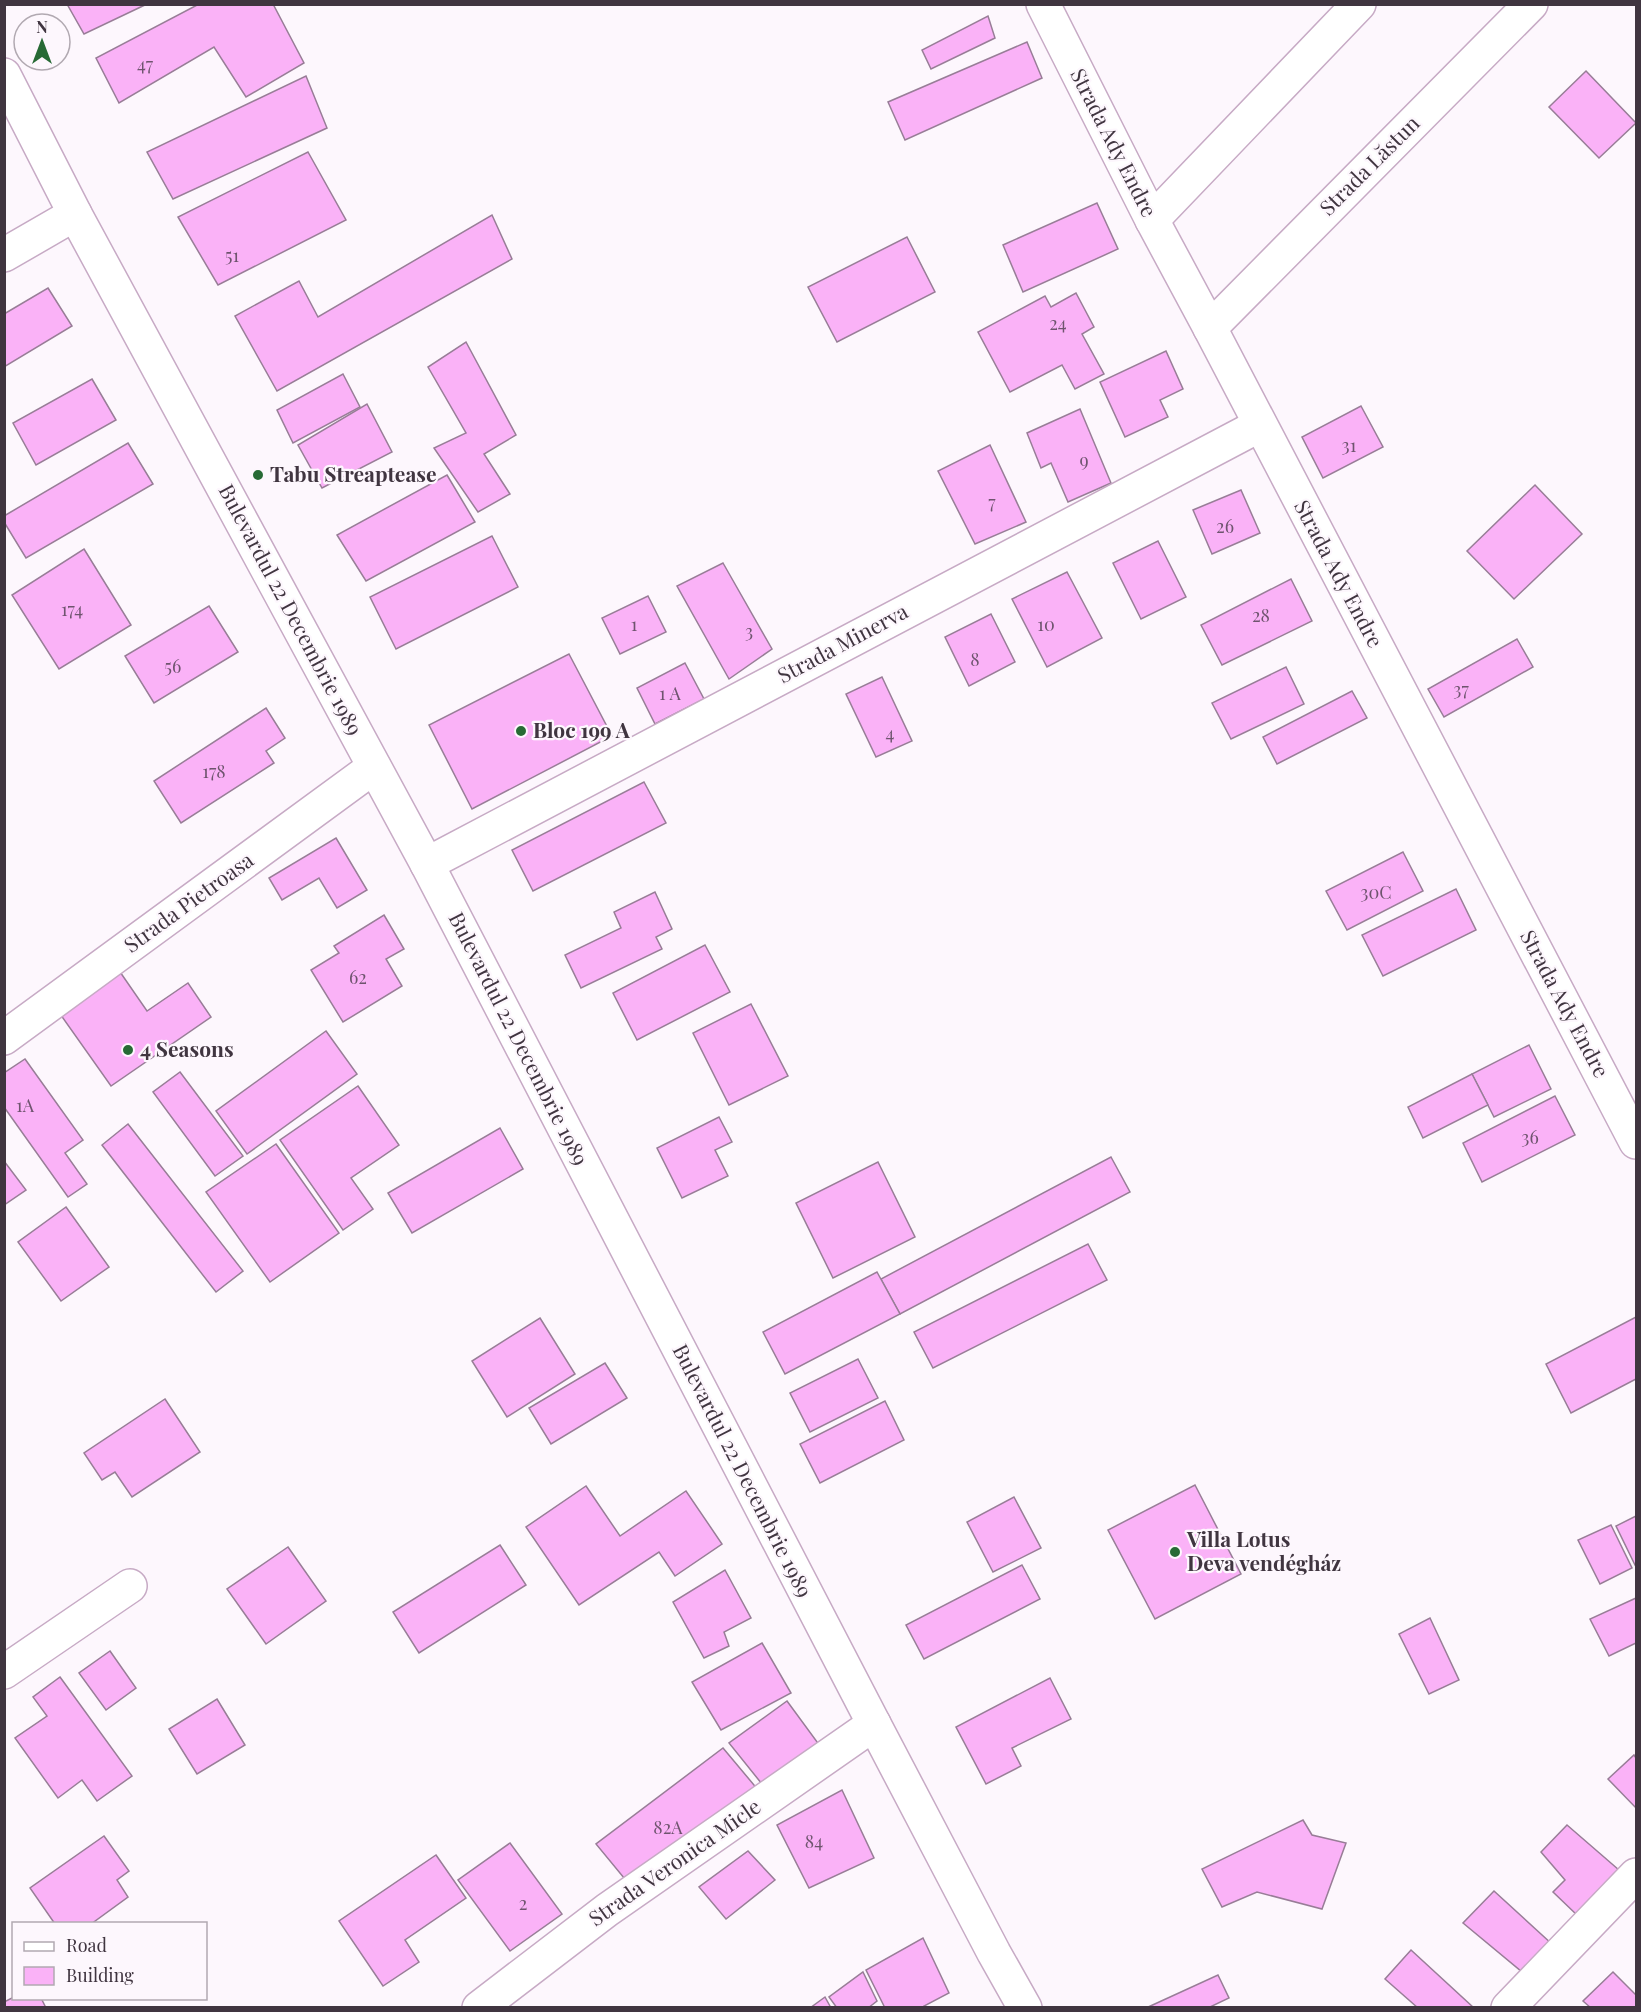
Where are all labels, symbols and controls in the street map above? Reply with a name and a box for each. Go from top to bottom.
north arrow [12,12,72,72]
text: N [36,16,48,37]
house number: 47 [137,52,154,76]
street label: Strada Ady Endre [1065,63,1164,221]
street label: Strada Lăstun [1313,108,1425,221]
house number: 51 [225,243,239,267]
house number: 24 [1049,311,1067,335]
house number: 31 [1342,433,1357,457]
house number: 9 [1079,448,1089,472]
place label: Tabu Streaptease [270,459,437,487]
marker: Tabu Streaptease [251,468,265,482]
street label: Bulevardul 22 Decembrie 1989 [214,479,370,740]
house number: 7 [988,490,996,514]
street label: Strada Ady Endre [1289,494,1390,652]
house number: 26 [1216,514,1234,538]
street label: Strada Minerva [772,596,913,688]
house number: 174 [61,597,83,621]
house number: 28 [1252,603,1270,627]
house number: 1 [631,612,638,636]
house number: 10 [1037,612,1055,636]
house number: 3 [745,619,753,643]
house number: 8 [970,647,980,671]
house number: 56 [165,654,181,678]
house number: 37 [1453,677,1469,701]
house number: 1 A [659,681,682,705]
place label: Bloc 199 A [533,715,631,743]
house number: 4 [886,721,895,745]
marker: Bloc 199 A [514,724,528,738]
house number: 178 [202,759,226,783]
street label: Strada Pietroasa [118,845,259,958]
house number: 30C [1360,880,1392,904]
street label: Bulevardul 22 Decembrie 1989 [444,907,596,1169]
street label: Strada Ady Endre [1515,924,1616,1082]
house number: 62 [349,965,367,989]
place label: 4 Seasons [140,1034,234,1062]
marker: 4 Seasons [121,1043,135,1057]
house number: 1A [16,1093,35,1117]
house number: 36 [1521,1125,1539,1149]
street label: Bulevardul 22 Decembrie 1989 [668,1339,820,1601]
place label: Villa Lotus Deva vendégház [1186,1524,1341,1576]
marker: Villa Lotus Deva vendégház [1168,1545,1182,1559]
street label: Strada Veronica Micle [582,1791,765,1931]
house number: 82A [653,1815,683,1839]
house number: 84 [805,1829,823,1853]
house number: 2 [519,1891,527,1915]
legend [12,1922,207,2000]
text: Road [66,1933,107,1957]
text: Building [66,1963,134,1987]

